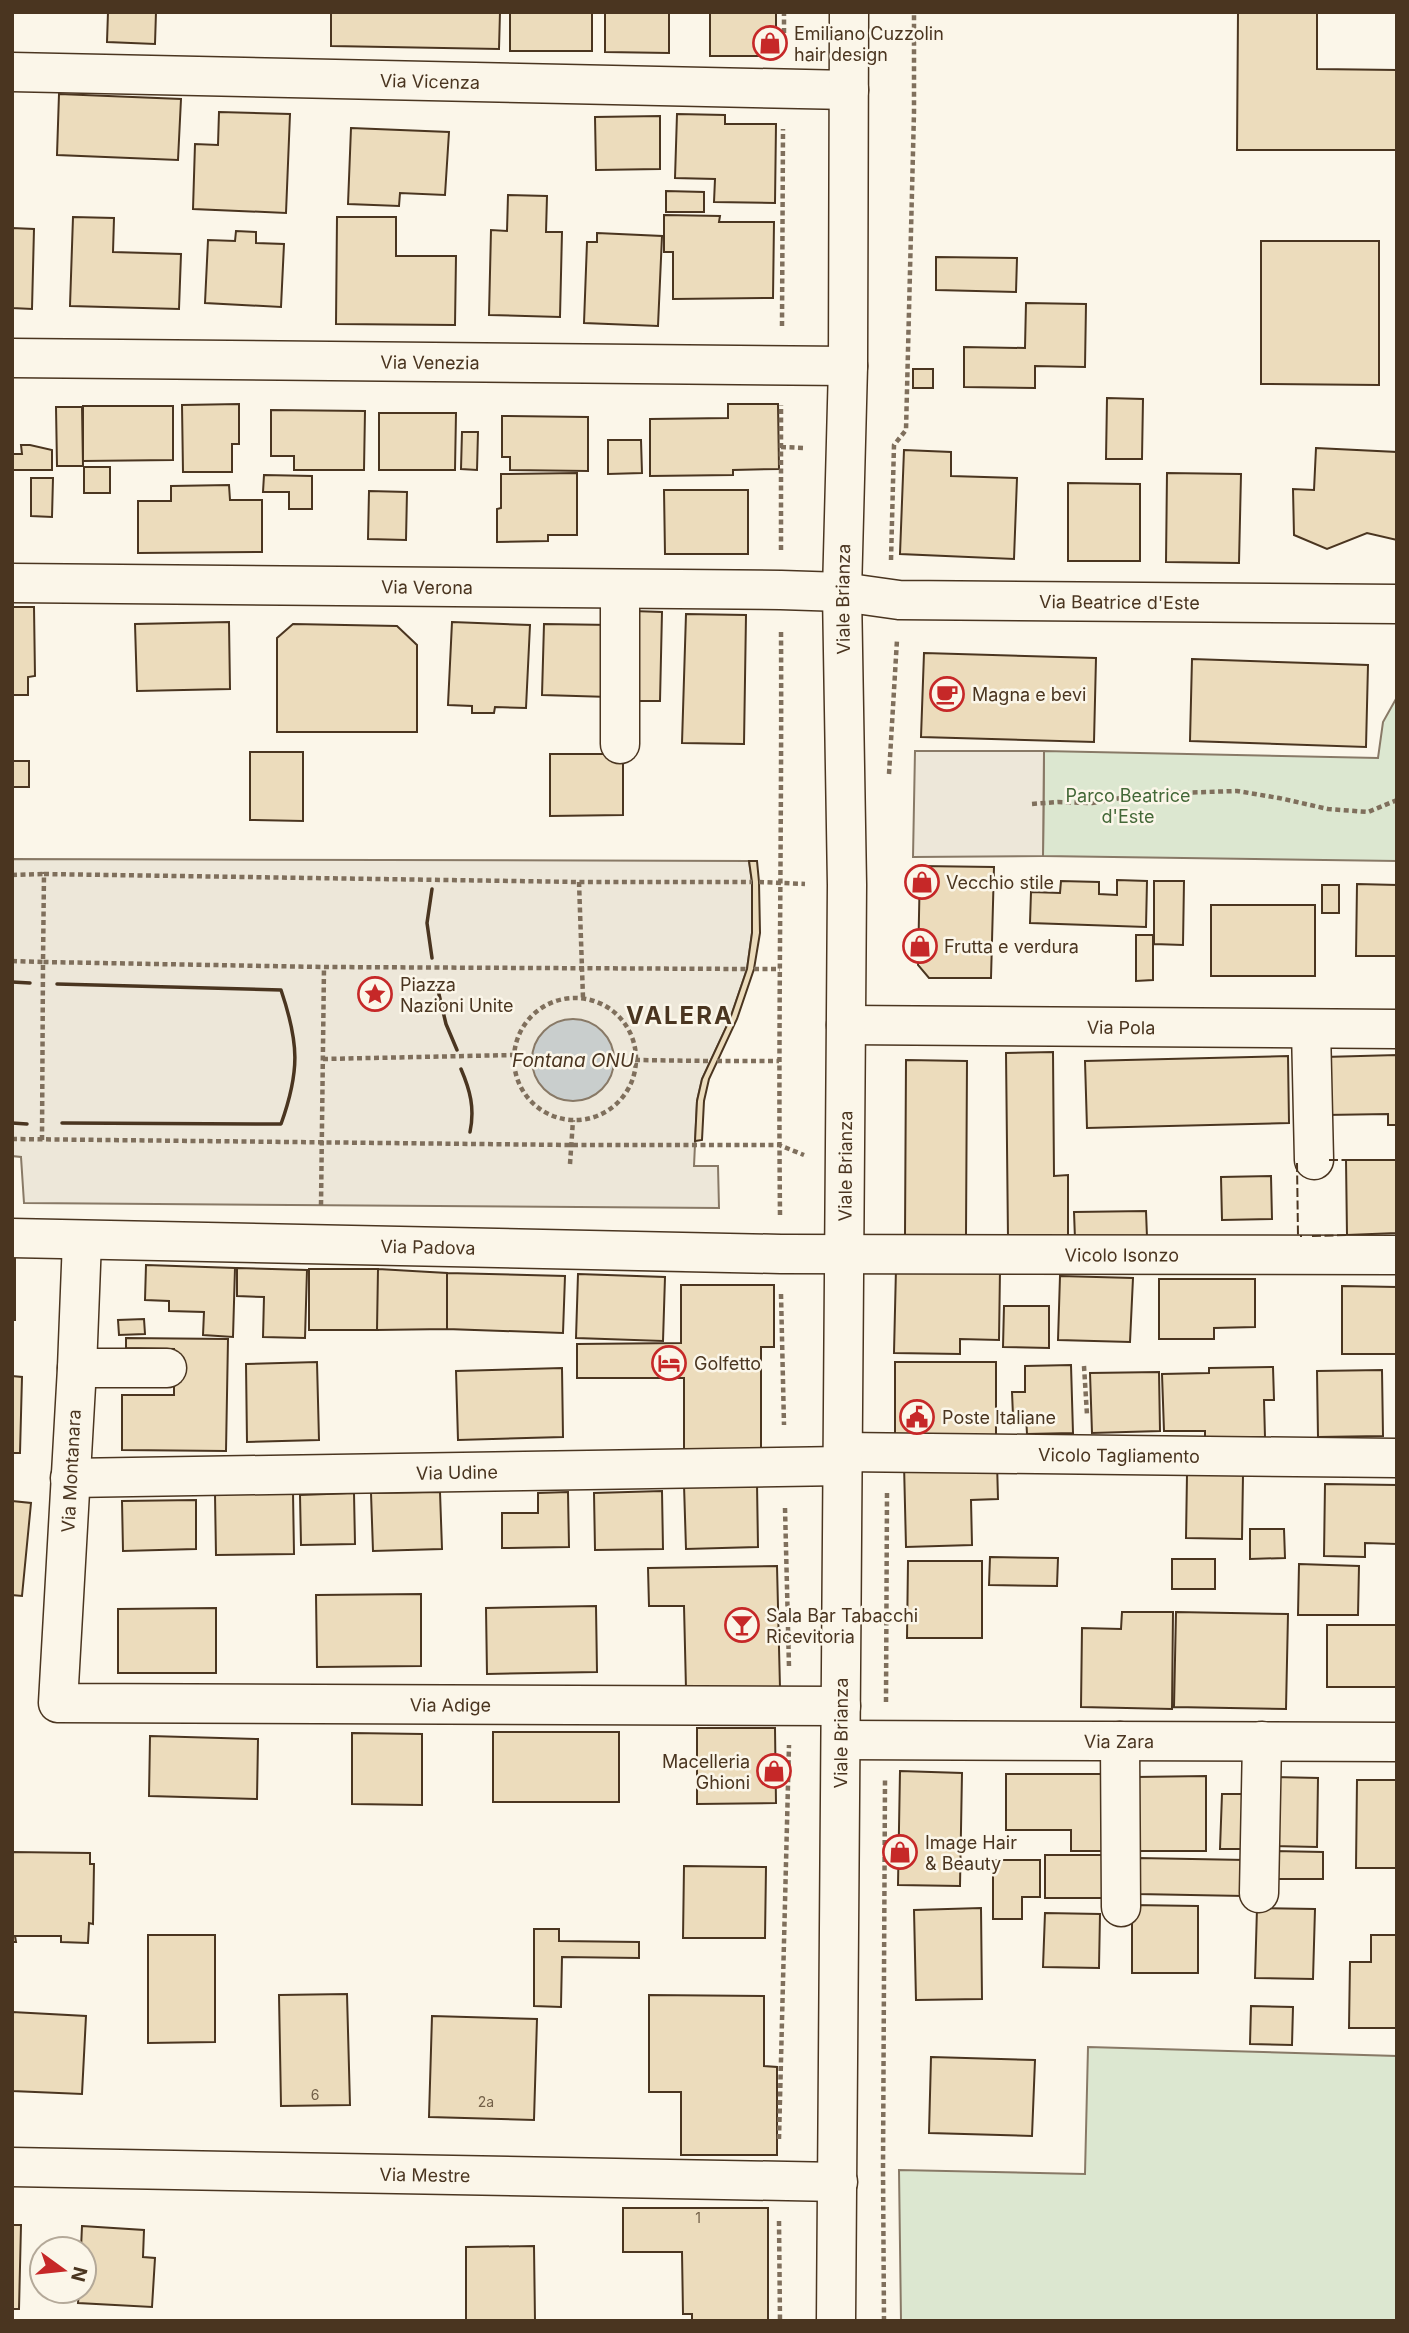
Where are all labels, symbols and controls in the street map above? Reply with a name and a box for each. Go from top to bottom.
place label: Emiliano Cuzzolin hair design [794,23,944,65]
shop icon: Emiliano Cuzzolin hair design [751,24,789,62]
street label: Via Vicenza [380,69,480,93]
street label: Via Venezia [380,351,480,373]
street label: Viale Brianza [831,543,854,655]
street label: Via Verona [381,576,473,598]
street label: Via Beatrice d'Este [1039,591,1200,613]
cafe icon: Magna e bevi [928,675,966,713]
place label: Magna e bevi [972,684,1086,705]
park label: Parco Beatrice d'Este [1066,785,1190,827]
shop icon: Vecchio stile [903,863,941,901]
place label: Vecchio stile [946,872,1054,893]
shop icon: Frutta e verdura [901,927,939,965]
place label: Frutta e verdura [944,936,1079,957]
place label: Piazza Nazioni Unite [400,974,513,1016]
place icon: Piazza Nazioni Unite [356,975,394,1013]
district label: VALERA [626,1001,734,1030]
street label: Via Pola [1087,1016,1155,1038]
water label: Fontana ONU [512,1049,634,1072]
street label: Viale Brianza [834,1111,856,1222]
street label: Via Padova [380,1235,476,1258]
street label: Vicolo Isonzo [1065,1244,1179,1265]
hotel icon: Golfetto [650,1344,688,1382]
place label: Golfetto [694,1353,761,1374]
public building icon: Poste Italiane [898,1398,936,1436]
place label: Poste Italiane [942,1407,1056,1428]
street label: Via Montanara [57,1409,85,1533]
street label: Vicolo Tagliamento [1038,1444,1200,1466]
street label: Via Udine [416,1461,498,1483]
place label: Sala Bar Tabacchi Ricevitoria [766,1605,918,1647]
bar icon: Sala Bar Tabacchi Ricevitoria [723,1606,761,1644]
street label: Viale Brianza [830,1678,851,1789]
street label: Via Adige [410,1694,491,1715]
street label: Via Zara [1084,1730,1154,1752]
place label: Macelleria Ghioni [662,1751,750,1793]
shop icon: Macelleria Ghioni [755,1752,793,1790]
place label: Image Hair & Beauty [925,1832,1017,1874]
shop icon: Image Hair & Beauty [881,1833,919,1871]
house number: 6 [311,2086,319,2103]
house number: 2a [478,2093,494,2110]
street label: Via Mestre [379,2163,471,2186]
house number: 1 [695,2209,701,2226]
north arrow [28,2235,98,2305]
text: N [66,2264,92,2284]

